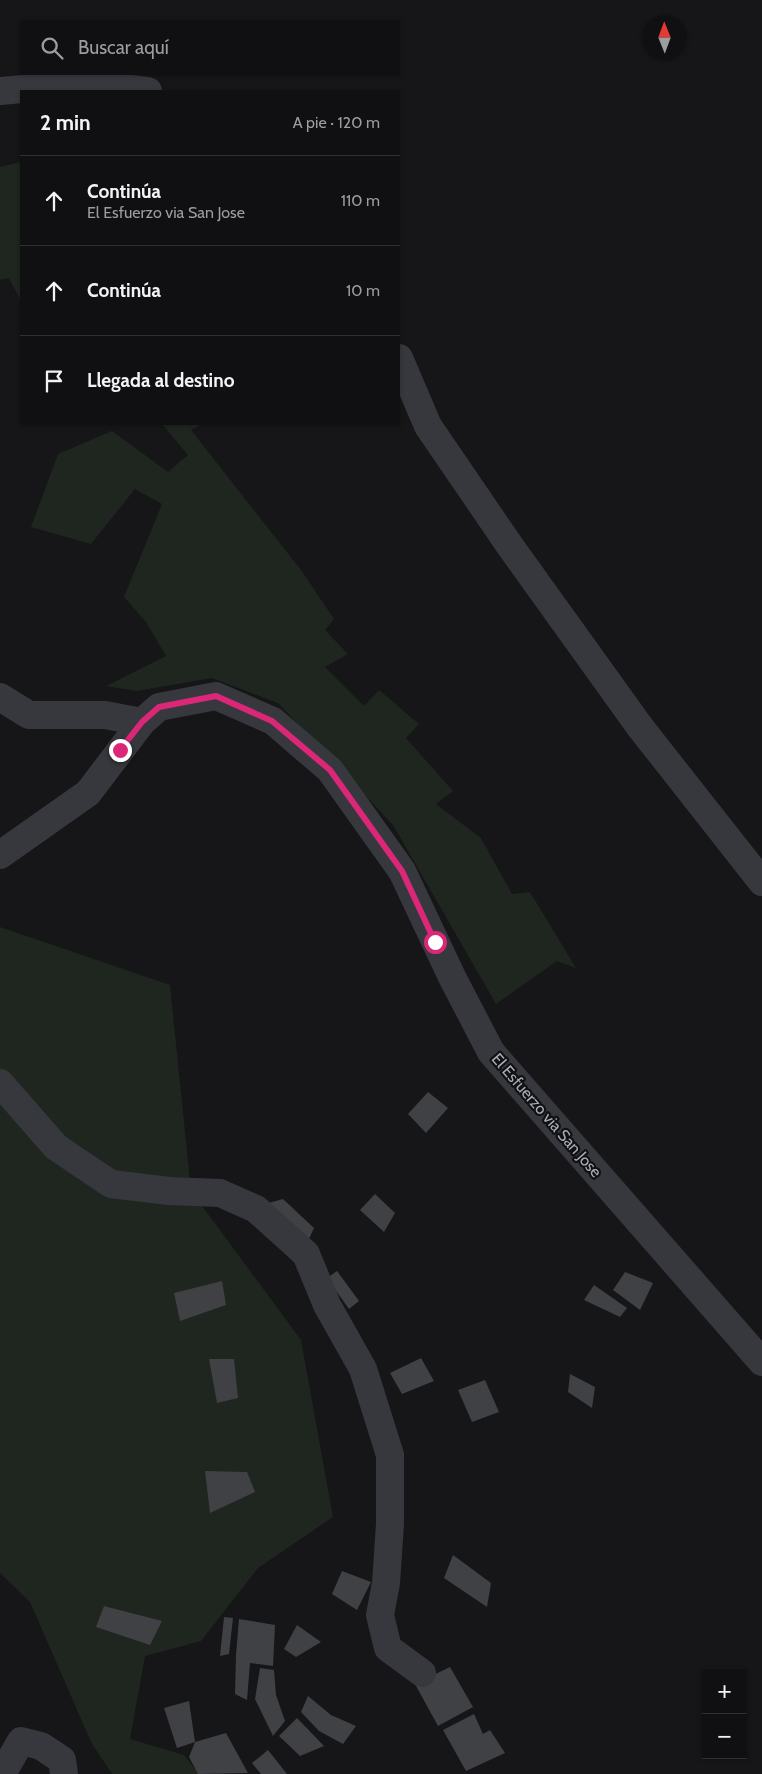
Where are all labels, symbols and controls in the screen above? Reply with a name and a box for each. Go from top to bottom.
north arrow [642,15,687,60]
search box [20,20,400,75]
icon: search [38,34,66,62]
text: Buscar aquí [78,36,169,59]
text: 2 min [40,110,91,135]
text: A pie · 120 m [293,113,380,132]
text: Continúa [87,180,161,203]
icon: ahead [40,187,68,215]
text: 110 m [341,191,380,210]
text: El Esfuerzo via San Jose [87,203,245,222]
icon: ahead [40,277,68,305]
text: Continúa [87,279,161,302]
text: 10 m [346,281,380,300]
icon: arrive [40,367,68,395]
text: Llegada al destino [87,369,234,392]
route end [109,739,132,762]
route start [424,931,447,954]
street label: El Esfuerzo via San Jose [488,1050,606,1181]
map controls [702,1669,747,1759]
button: + [702,1669,747,1714]
button: − [702,1714,747,1759]

